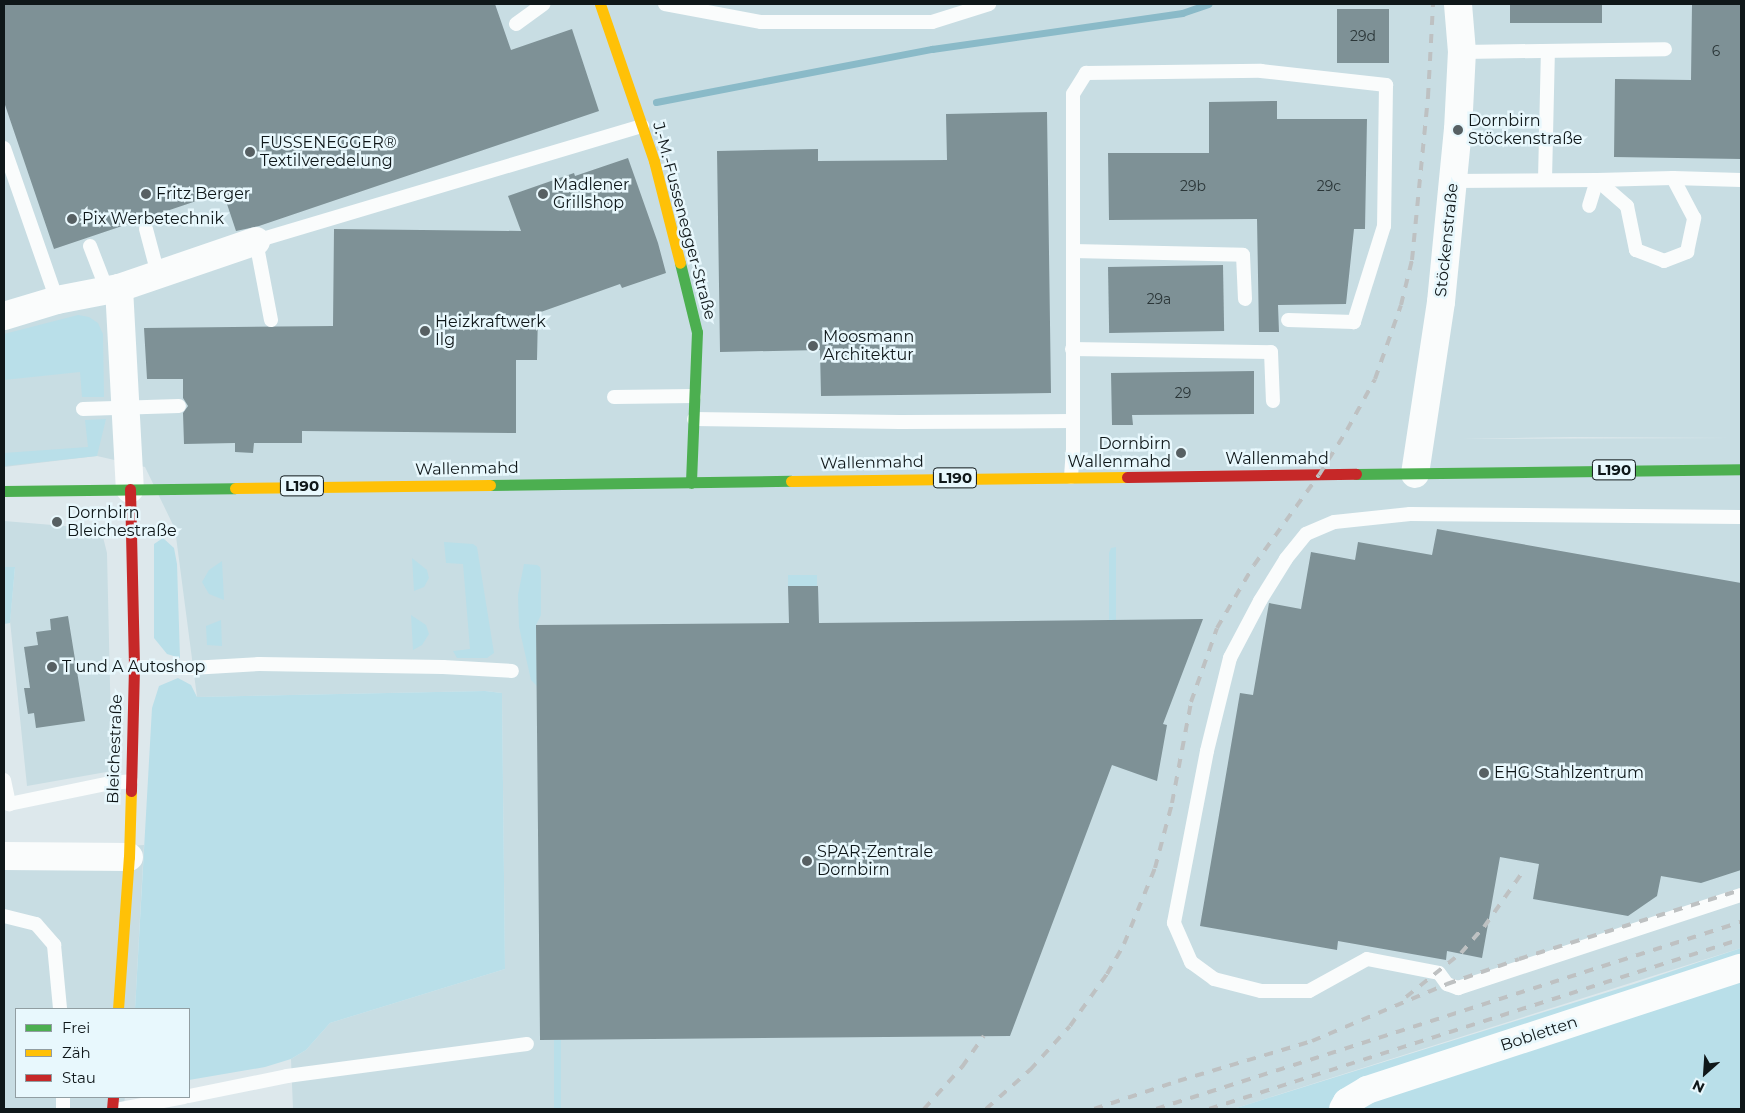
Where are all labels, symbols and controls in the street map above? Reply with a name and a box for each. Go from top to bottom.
house number: 29d [1350,28,1376,44]
house number: 6 [1712,43,1720,59]
place label: Dornbirn Stöckenstraße [1468,111,1583,149]
street label: J.-M.-Fussenegger-Straße [648,120,720,322]
marker: Dornbirn Stöckenstraße [1452,124,1464,136]
place label: FUSSENEGGER® Textilveredelung [260,133,397,171]
marker: FUSSENEGGER® Textilveredelung [244,146,256,158]
place label: Madlener Grillshop [553,175,629,213]
house number: 29b [1180,178,1206,194]
house number: 29c [1317,178,1341,194]
street label: Stöckenstraße [1431,182,1463,298]
place label: Fritz Berger [156,184,250,204]
marker: Fritz Berger [140,188,152,200]
marker: Madlener Grillshop [537,188,549,200]
place label: Pix Werbetechnik [82,209,224,229]
marker: Pix Werbetechnik [66,213,78,225]
house number: 29a [1147,291,1171,307]
place label: Heizkraftwerk Ilg [435,312,546,350]
marker: Heizkraftwerk Ilg [419,325,431,337]
place label: Moosmann Architektur [823,327,914,365]
marker: Moosmann Architektur [807,340,819,352]
house number: 29 [1175,385,1191,401]
place label: Dornbirn Wallenmahd [1067,434,1171,472]
marker: Dornbirn Wallenmahd [1175,447,1187,459]
street label: Wallenmahd [1225,449,1329,469]
street label: Wallenmahd [820,452,924,474]
street label: Wallenmahd [415,458,519,480]
road number: L190 [1592,458,1636,482]
road number: L190 [932,466,978,490]
road number: L190 [280,474,324,498]
place label: Dornbirn Bleichestraße [67,503,177,541]
marker: Dornbirn Bleichestraße [51,516,63,528]
place label: T und A Autoshop [62,657,205,677]
marker: T und A Autoshop [46,661,58,673]
street label: Bleichestraße [103,694,127,804]
place label: EHG Stahlzentrum [1494,763,1644,783]
marker: EHG Stahlzentrum [1478,767,1490,779]
place label: SPAR-Zentrale Dornbirn [817,842,933,880]
marker: SPAR-Zentrale Dornbirn [801,855,813,867]
legend [15,1008,190,1098]
street label: Bobletten [1498,1013,1580,1055]
text: Frei [62,1018,90,1037]
text: Zäh [62,1043,91,1062]
north arrow [1680,1048,1730,1098]
text: Stau [62,1068,96,1087]
text: N [1689,1076,1707,1097]

